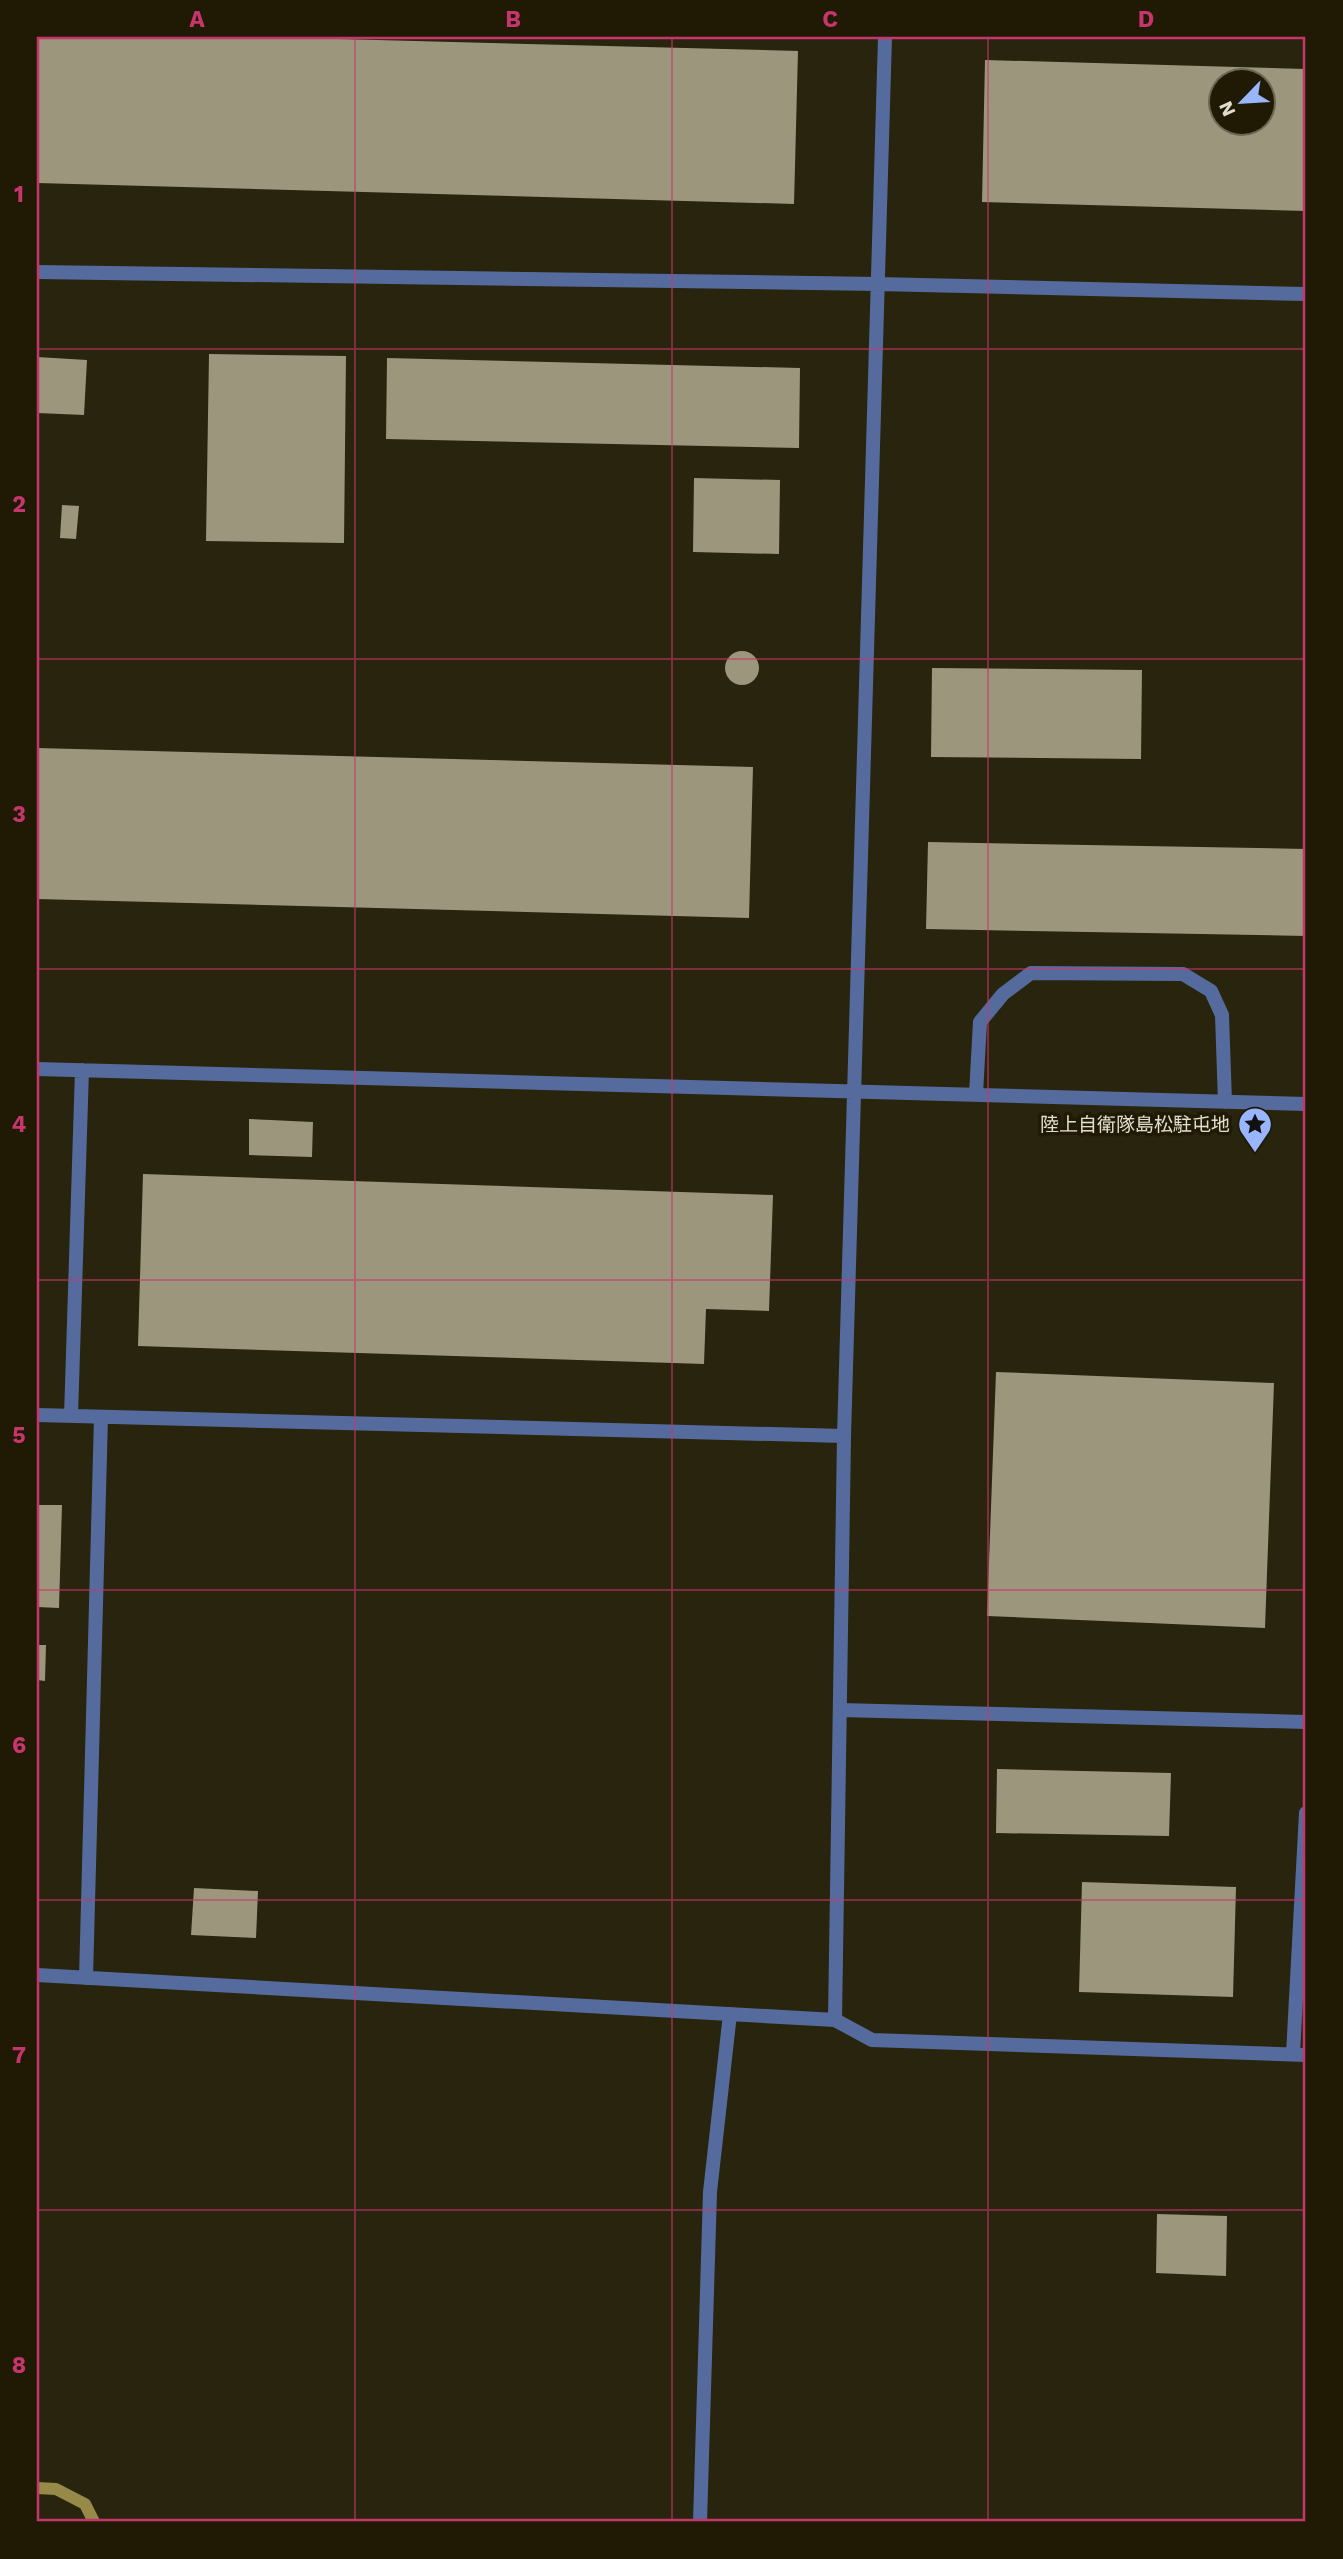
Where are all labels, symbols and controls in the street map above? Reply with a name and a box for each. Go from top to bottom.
text: A [189,6,205,33]
text: B [505,6,521,33]
text: C [822,6,838,33]
text: D [1138,6,1154,33]
north arrow [1206,66,1276,136]
text: N [1214,98,1240,120]
text: 1 [14,181,24,208]
text: 2 [12,491,26,518]
text: 3 [12,801,26,828]
place icon: 陸上自衛隊島松駐屯地 [1236,1105,1274,1154]
text: 4 [12,1111,27,1138]
place label: 陸上自衛隊島松駐屯地 [1040,1113,1230,1136]
text: 5 [12,1422,26,1449]
text: 6 [12,1732,26,1759]
text: 7 [12,2042,26,2069]
text: 8 [12,2352,26,2379]

